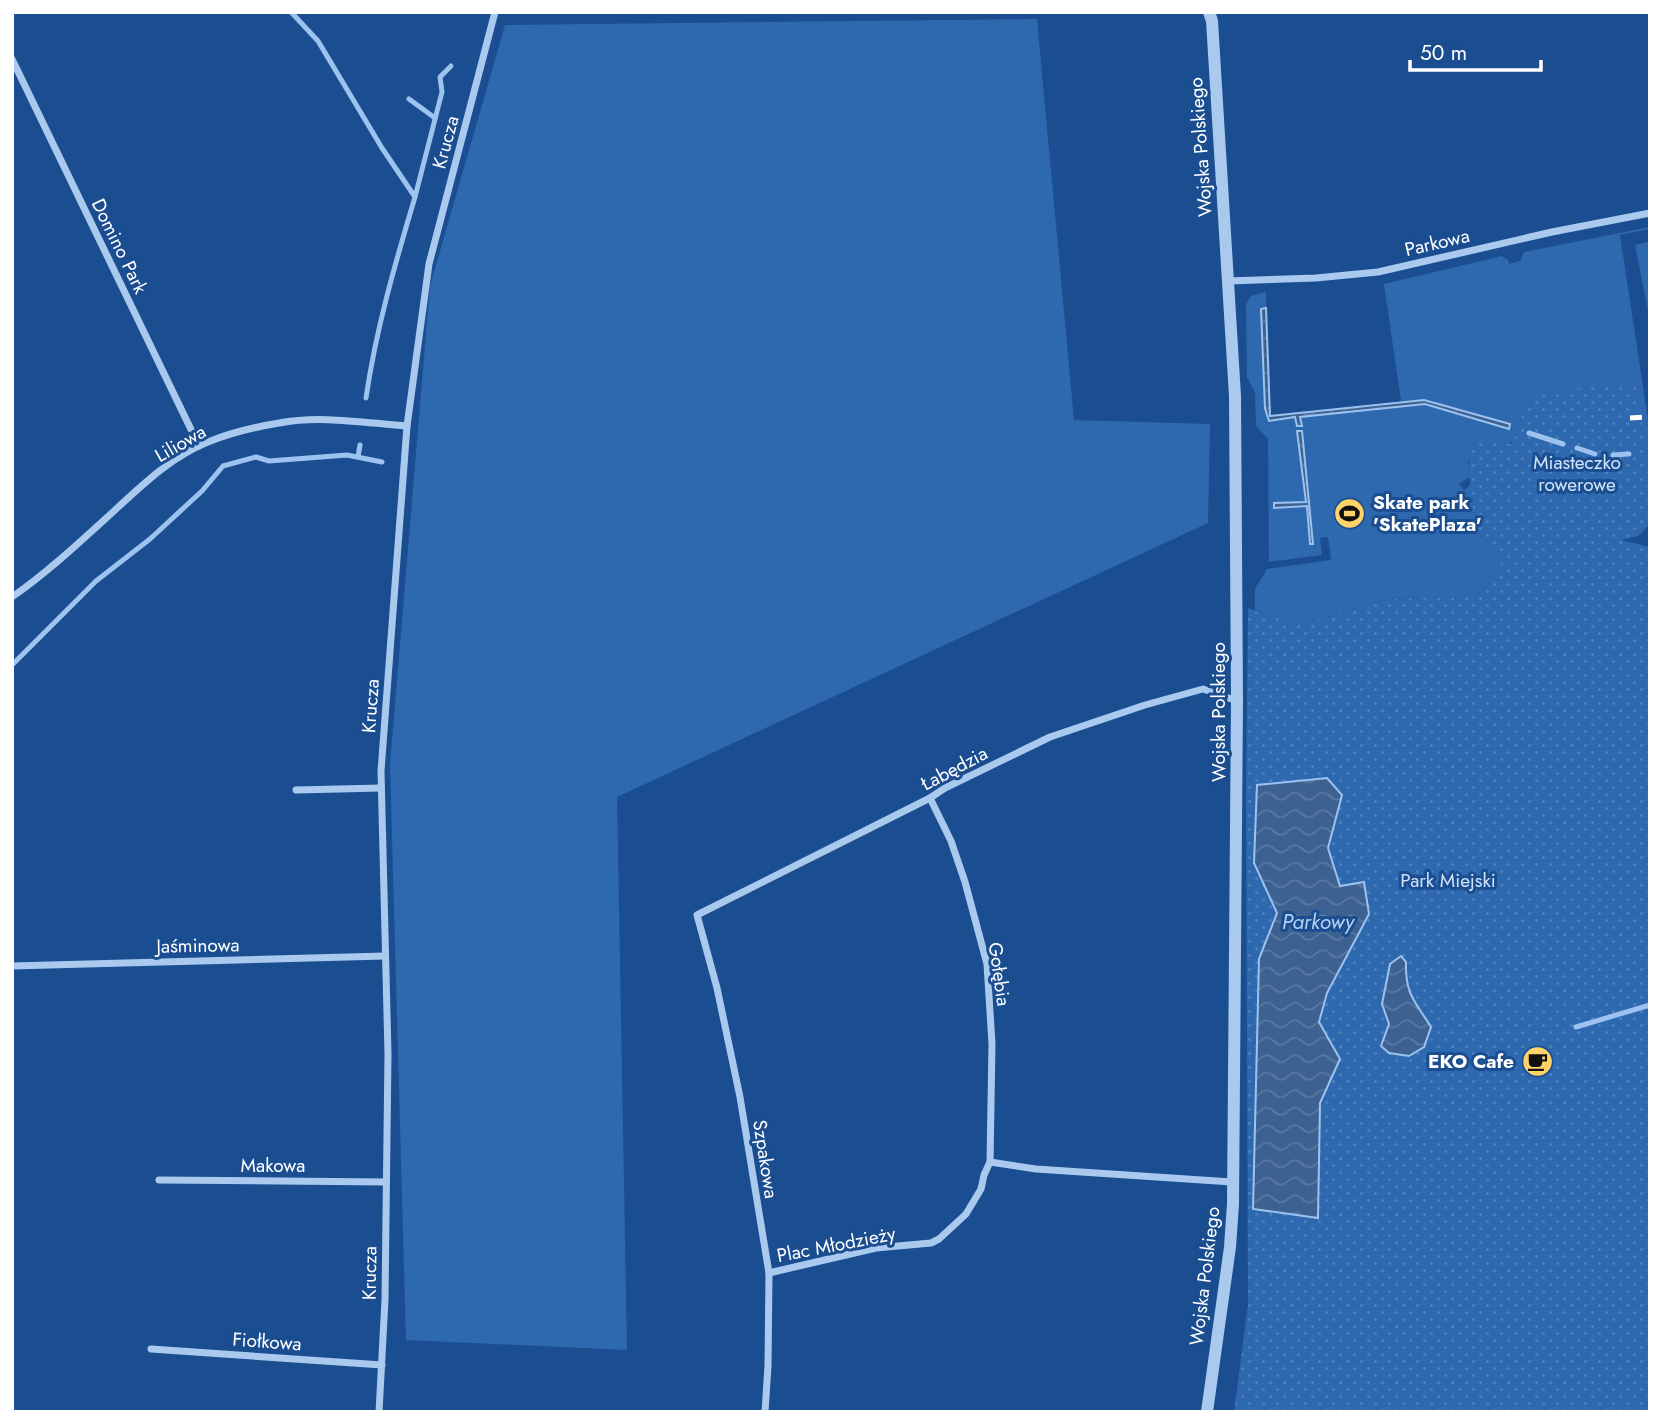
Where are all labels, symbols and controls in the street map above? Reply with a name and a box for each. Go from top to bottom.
scale bar [1410,28,1541,72]
text: 50 m [1420,38,1467,68]
street label: Wojska Polskiego [1182,76,1219,218]
street label: Krucza [425,112,466,172]
street label: Domino Park [85,194,155,299]
street label: Parkowa [1402,222,1472,263]
street label: Liliowa [150,418,211,469]
park label: Miasteczko rowerowe [1533,449,1621,498]
place label: Skate park 'SkatePlaza' [1373,489,1482,538]
sports icon: Skate park 'SkatePlaza' [1333,496,1367,530]
street label: Wojska Polskiego [1205,642,1232,782]
street label: Krucza [355,678,386,734]
street label: Łabędzia [915,740,992,798]
park label: Park Miejski [1400,867,1496,894]
water label: Parkowy [1282,907,1356,937]
street label: Jaśminowa [153,931,240,960]
street label: Gołębia [982,940,1017,1008]
cafe icon: EKO Cafe [1520,1044,1554,1078]
place label: EKO Cafe [1428,1048,1514,1075]
street label: Szpakowa [746,1118,785,1200]
street label: Makowa [241,1152,305,1179]
street label: Wojska Polskiego [1183,1205,1226,1347]
street label: Plac Młodzieży [775,1220,898,1269]
street label: Krucza [356,1246,383,1300]
street label: Fiołkowa [231,1326,303,1357]

